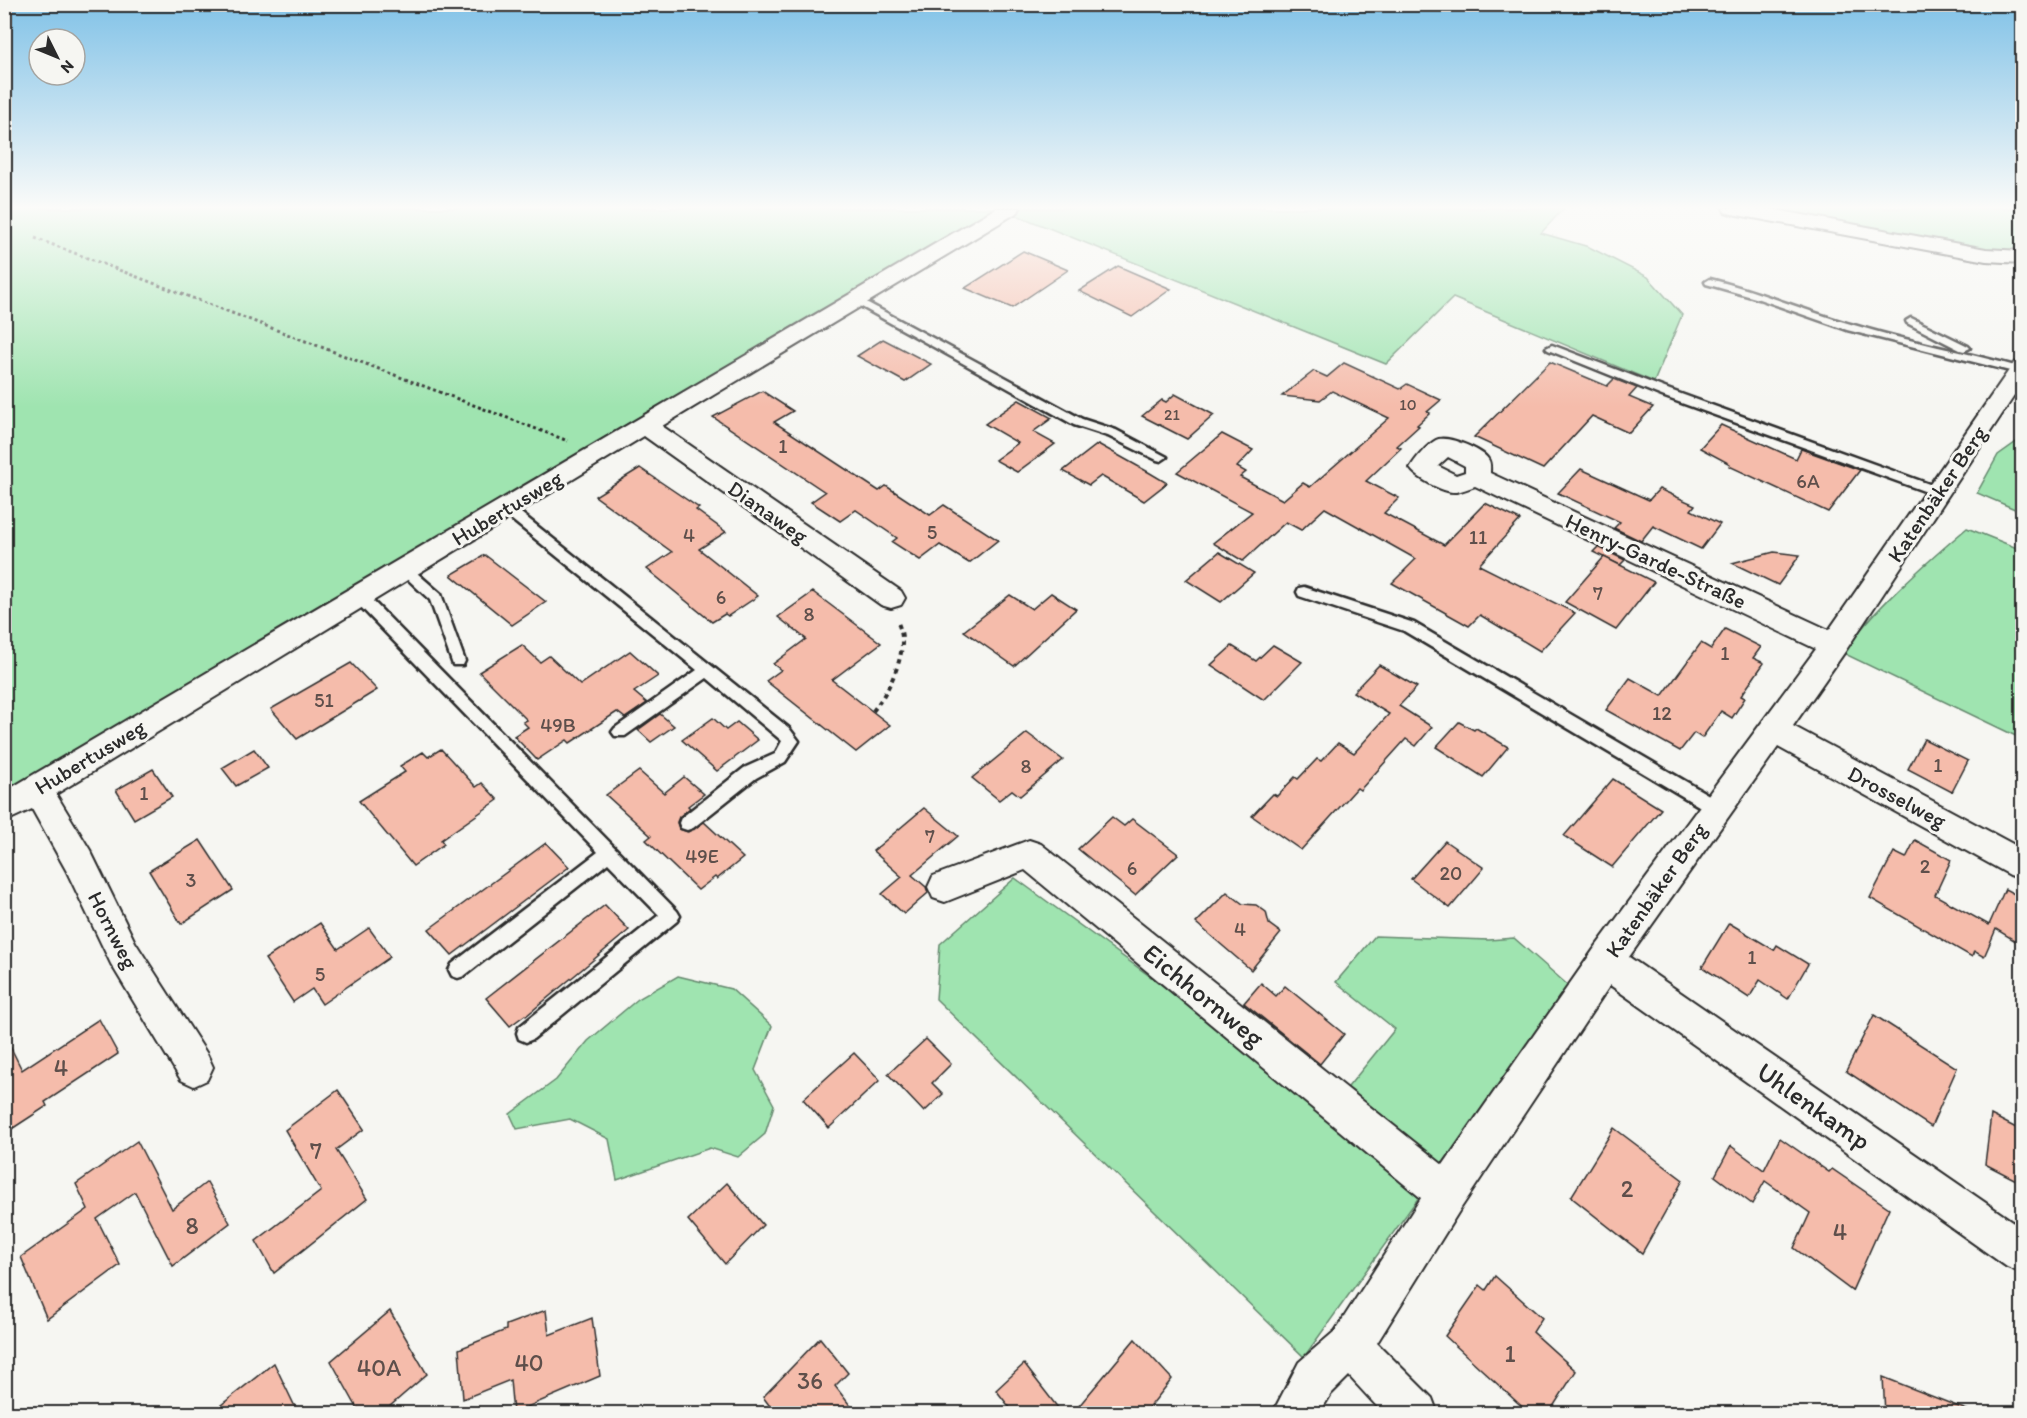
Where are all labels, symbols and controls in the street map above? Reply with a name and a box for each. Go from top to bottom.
north arrow [27,27,87,87]
text: N [57,56,78,77]
house number: 10 [1399,395,1417,414]
house number: 21 [1164,405,1180,424]
street label: Katenbäker Berg [1881,420,1993,567]
house number: 1 [778,434,788,458]
street label: Hubertusweg [447,464,568,552]
house number: 6A [1796,469,1820,493]
street label: Dianaweg [723,475,814,550]
street label: Henry-Garde-Straße [1561,507,1751,615]
house number: 5 [927,520,937,544]
house number: 4 [683,523,695,547]
house number: 11 [1469,525,1487,549]
house number: 7 [1593,581,1603,605]
house number: 6 [716,585,726,609]
house number: 8 [804,602,815,626]
house number: 1 [1720,641,1730,665]
house number: 51 [314,688,334,712]
house number: 12 [1652,701,1672,725]
street label: Hubertusweg [30,713,151,801]
house number: 49B [540,713,576,737]
house number: 1 [1933,753,1943,777]
house number: 8 [1021,754,1032,778]
street label: Drosselweg [1843,760,1952,835]
house number: 1 [139,781,149,805]
street label: Katenbäker Berg [1599,817,1713,963]
house number: 7 [925,824,935,848]
house number: 49E [685,844,719,868]
house number: 2 [1920,854,1931,878]
house number: 6 [1127,856,1137,880]
house number: 20 [1440,861,1462,885]
house number: 3 [186,868,197,892]
street label: Hornweg [82,887,144,974]
house number: 4 [1234,917,1246,941]
street label: Eichhornweg [1137,936,1272,1054]
house number: 1 [1747,945,1757,969]
house number: 5 [315,962,325,986]
house number: 4 [54,1053,68,1082]
street label: Uhlenkamp [1751,1055,1877,1157]
house number: 7 [310,1136,322,1165]
house number: 2 [1621,1174,1634,1203]
house number: 8 [185,1211,199,1240]
house number: 4 [1833,1217,1847,1246]
house number: 1 [1504,1339,1516,1368]
house number: 40 [514,1348,544,1377]
house number: 40A [357,1353,401,1382]
house number: 36 [797,1366,823,1395]

